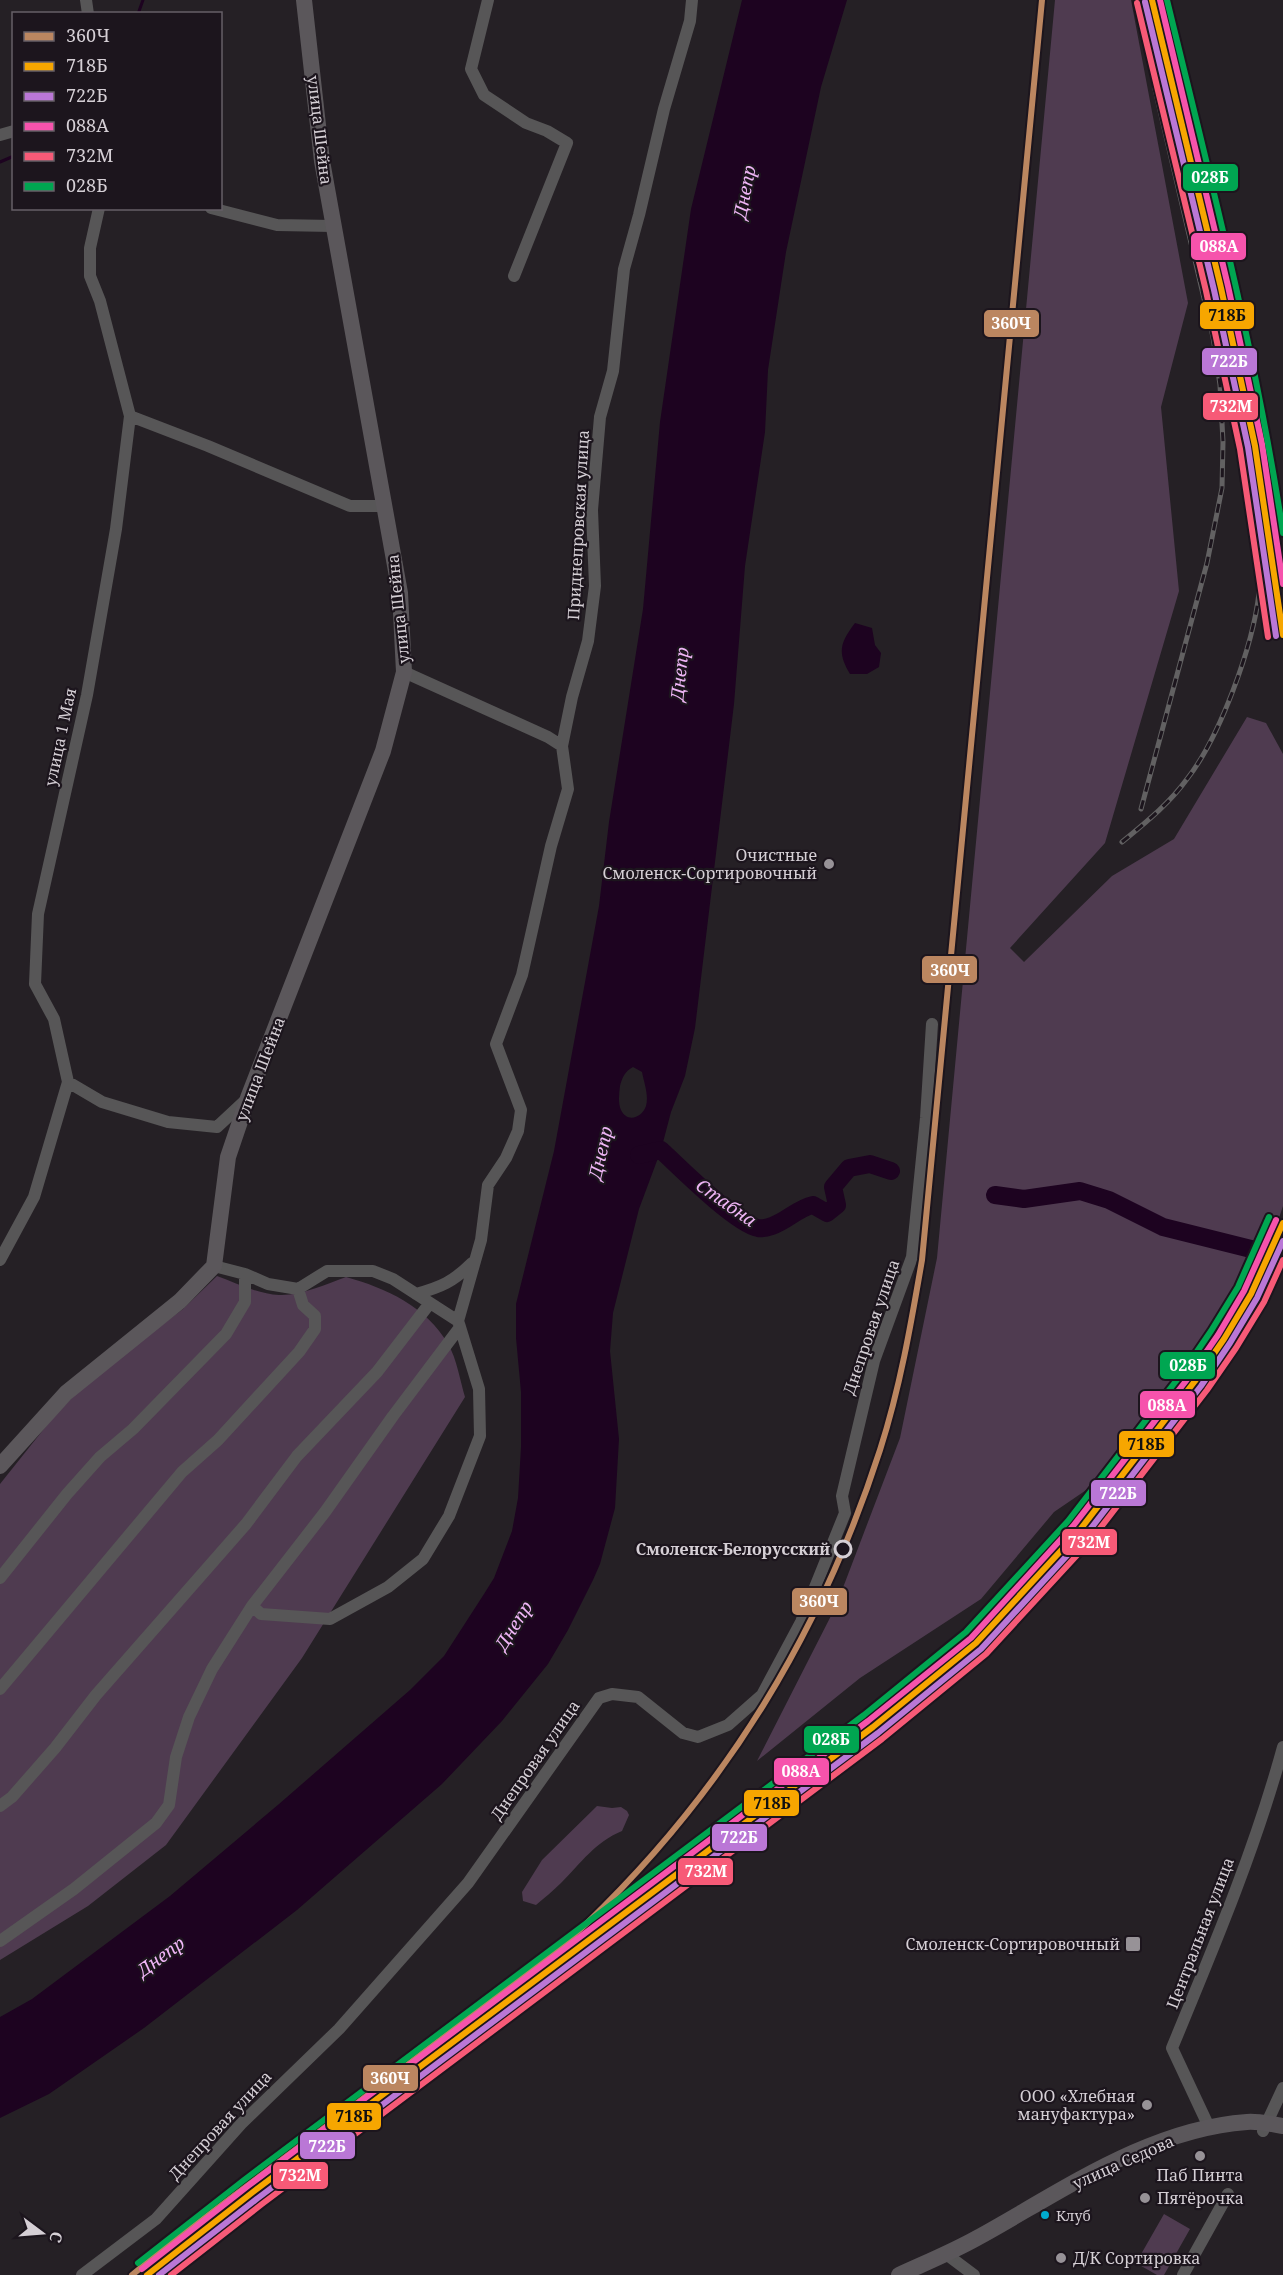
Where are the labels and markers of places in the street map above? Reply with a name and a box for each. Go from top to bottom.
place label: Очистные Смоленск-Сортировочный [603,844,817,884]
marker: Очистные Смоленск-Сортировочный [822,857,836,871]
place label: Смоленск-Белорусский [636,1538,830,1560]
marker: Смоленск-Белорусский [834,1540,852,1558]
place label: Смоленск-Сортировочный [906,1933,1120,1955]
marker: Смоленск-Сортировочный [1124,1935,1142,1953]
place label: ООО «Хлебная мануфактура» [1018,2085,1135,2125]
marker: ООО «Хлебная мануфактура» [1140,2098,1154,2112]
marker: Паб Пинта [1193,2149,1207,2163]
place label: Паб Пинта [1157,2164,1243,2186]
place label: Пятёрочка [1157,2187,1244,2209]
marker: Пятёрочка [1138,2191,1152,2205]
place label: Клуб [1056,2206,1091,2225]
marker: Клуб [1039,2209,1051,2221]
place label: Д/К Сортировка [1073,2247,1200,2269]
marker: Д/К Сортировка [1054,2251,1068,2265]

